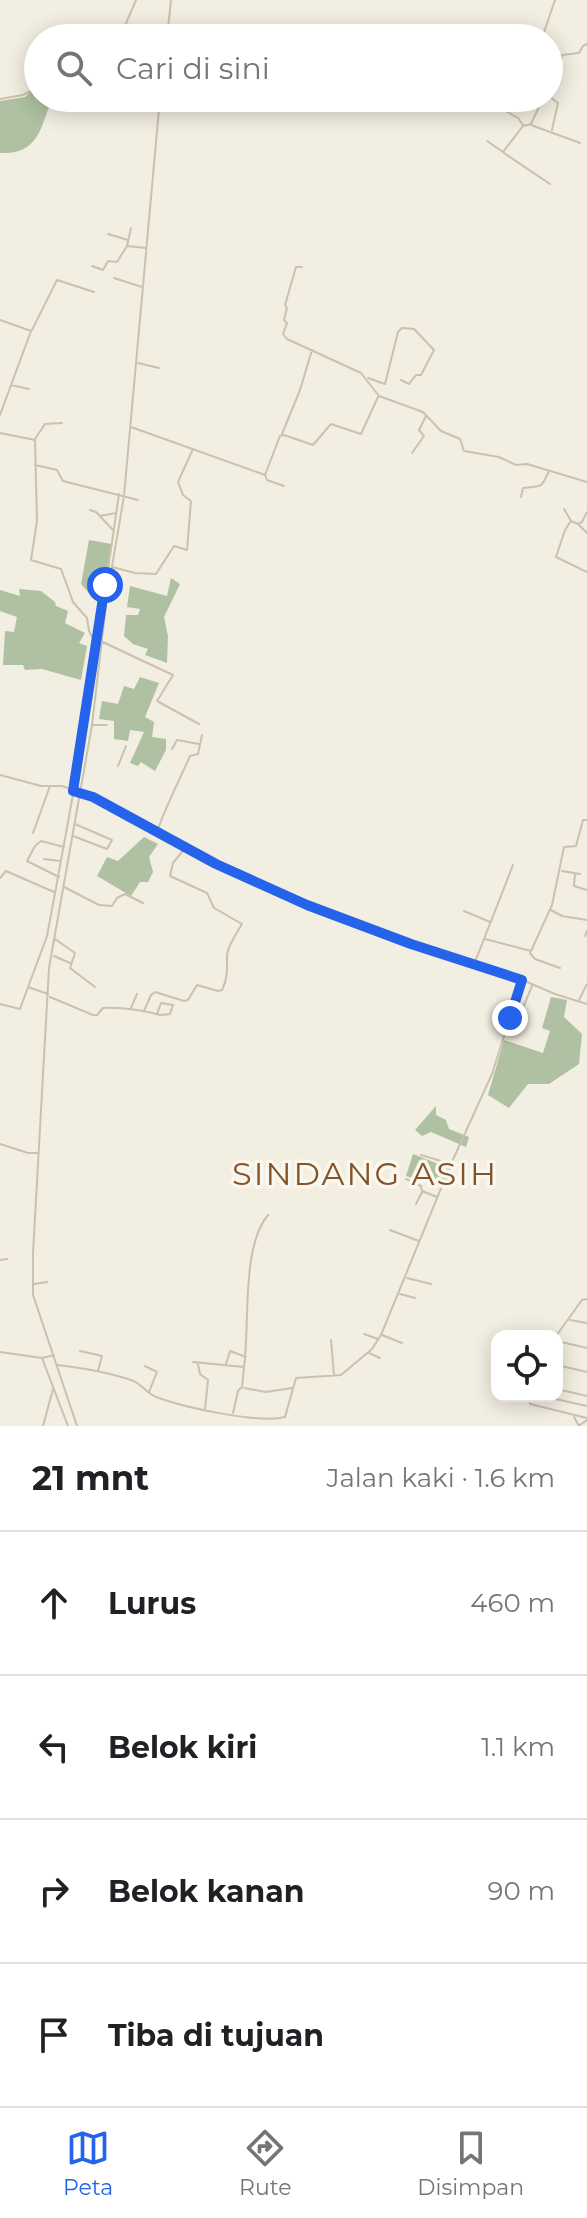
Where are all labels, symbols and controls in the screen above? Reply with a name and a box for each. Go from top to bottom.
search box [24,24,563,112]
icon: search [52,46,96,90]
text: Cari di sini [116,50,270,87]
route start [87,567,123,603]
route end [492,1000,528,1036]
district label: SINDANG ASIH [232,1154,498,1193]
map controls [491,1330,563,1402]
button: locate [491,1330,563,1402]
text: 21 mnt [32,1457,149,1499]
text: Jalan kaki · 1.6 km [326,1462,555,1494]
icon: ahead [32,1581,76,1625]
text: Lurus [108,1585,196,1622]
text: 460 m [470,1587,555,1619]
icon: left [32,1725,76,1769]
text: Belok kiri [108,1729,257,1766]
text: 1.1 km [481,1731,555,1763]
icon: right [32,1869,76,1913]
text: Belok kanan [108,1873,305,1910]
text: 90 m [488,1875,555,1907]
icon: arrive [32,2013,76,2057]
text: Tiba di tujuan [108,2017,324,2054]
tab: Peta [63,2126,113,2201]
tab: Rute [239,2126,292,2201]
tab: Disimpan [417,2126,524,2201]

